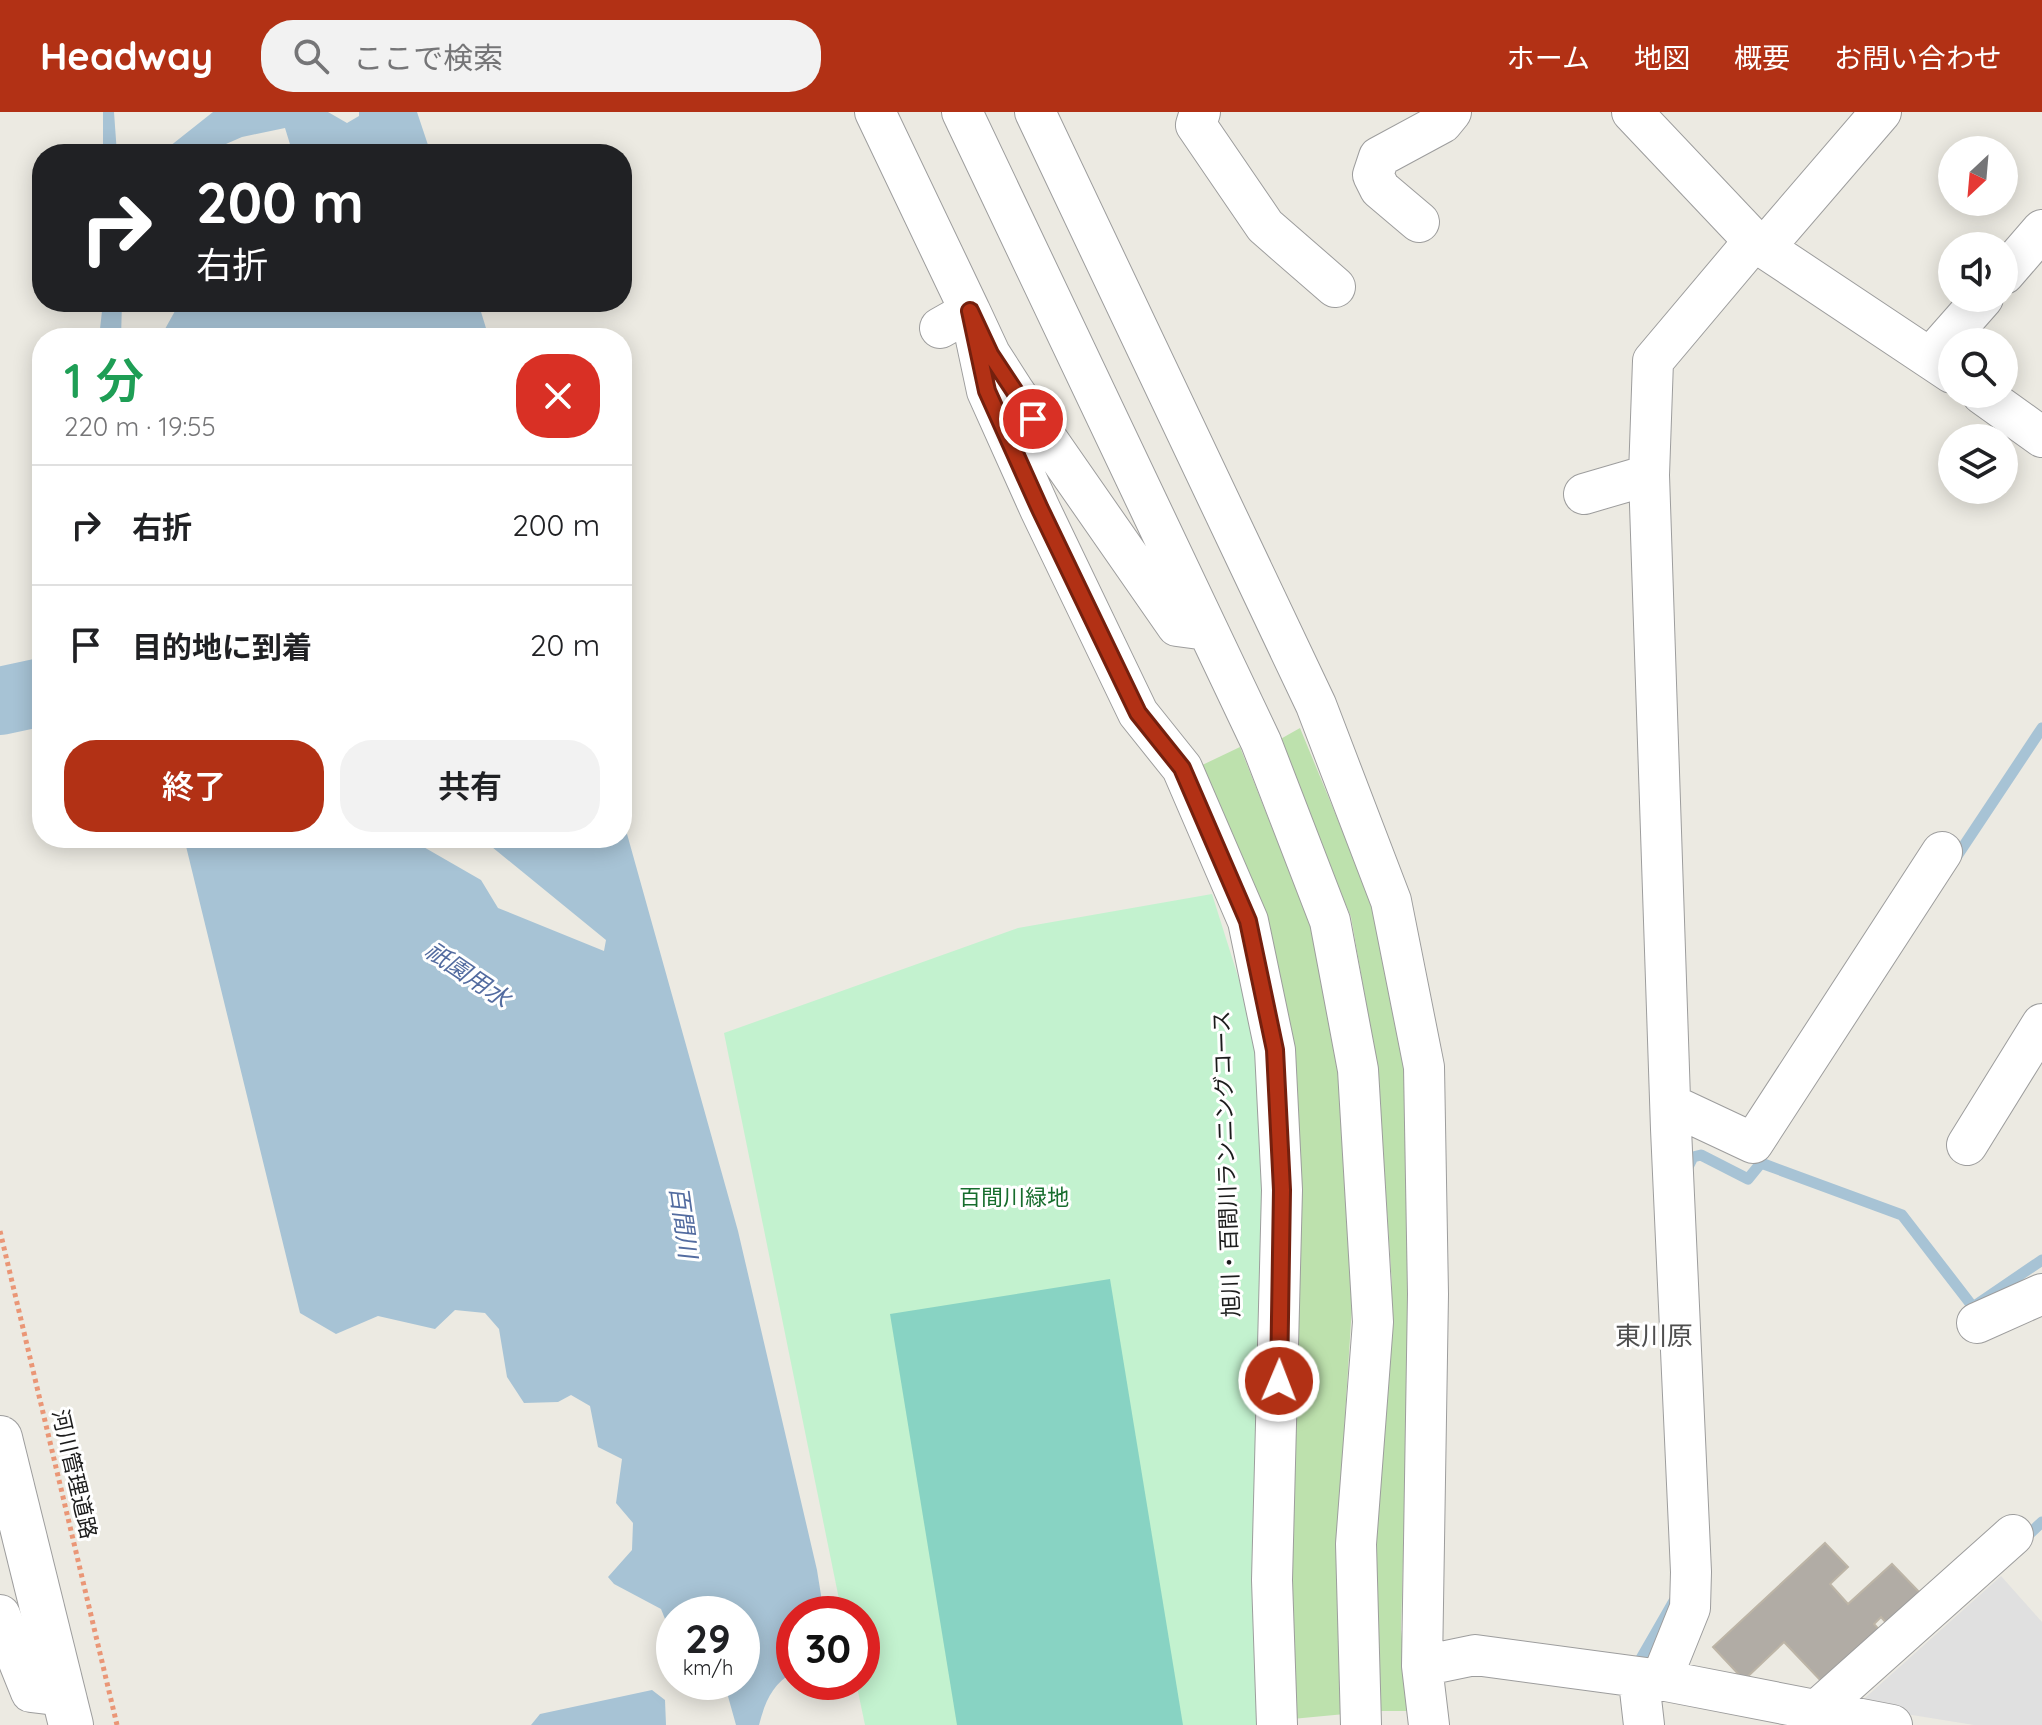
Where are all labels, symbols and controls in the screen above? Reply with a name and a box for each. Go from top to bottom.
search box [261,20,821,92]
text: Headway [40,32,213,80]
icon: search [289,34,333,78]
text: ここで検索 [353,39,503,77]
text: ホーム [1507,40,1590,75]
text: 地図 [1634,40,1690,75]
text: 概要 [1734,40,1790,75]
text: お問い合わせ [1834,40,2002,75]
north arrow [1938,136,2018,216]
map controls [1938,136,2018,504]
text: 200 m [196,167,364,237]
icon: right [64,176,168,280]
button: sound [1938,232,2018,312]
text: 右折 [196,242,268,287]
button: search [1938,328,2018,408]
text: 1 分 [64,350,144,410]
button: close [516,354,600,438]
pin [999,385,1067,453]
icon: arrive [1011,397,1055,441]
text: 220 m · 19:55 [64,410,216,443]
button: layers [1938,424,2018,504]
icon: right [64,503,108,547]
text: 200 m [512,506,600,544]
text: 右折 [132,508,192,546]
icon: arrive [64,623,108,667]
text: 20 m [530,626,600,664]
text: 目的地に到着 [132,628,312,666]
button: 終了 [64,740,324,832]
button: 共有 [340,740,600,832]
water label: 祇園用水 [420,935,519,1015]
street label: 旭川・百間川ランニングコース [1207,1010,1245,1318]
park label: 百間川緑地 [959,1183,1069,1211]
water label: 百間川 [664,1184,704,1263]
district label: 東川原 [1615,1319,1693,1352]
position arrow [1237,1339,1321,1423]
street label: 河川管理道路 [47,1407,103,1541]
speed limit sign: 30 [776,1596,880,1700]
text: 29 [685,1613,731,1663]
text: km/h [683,1655,733,1680]

